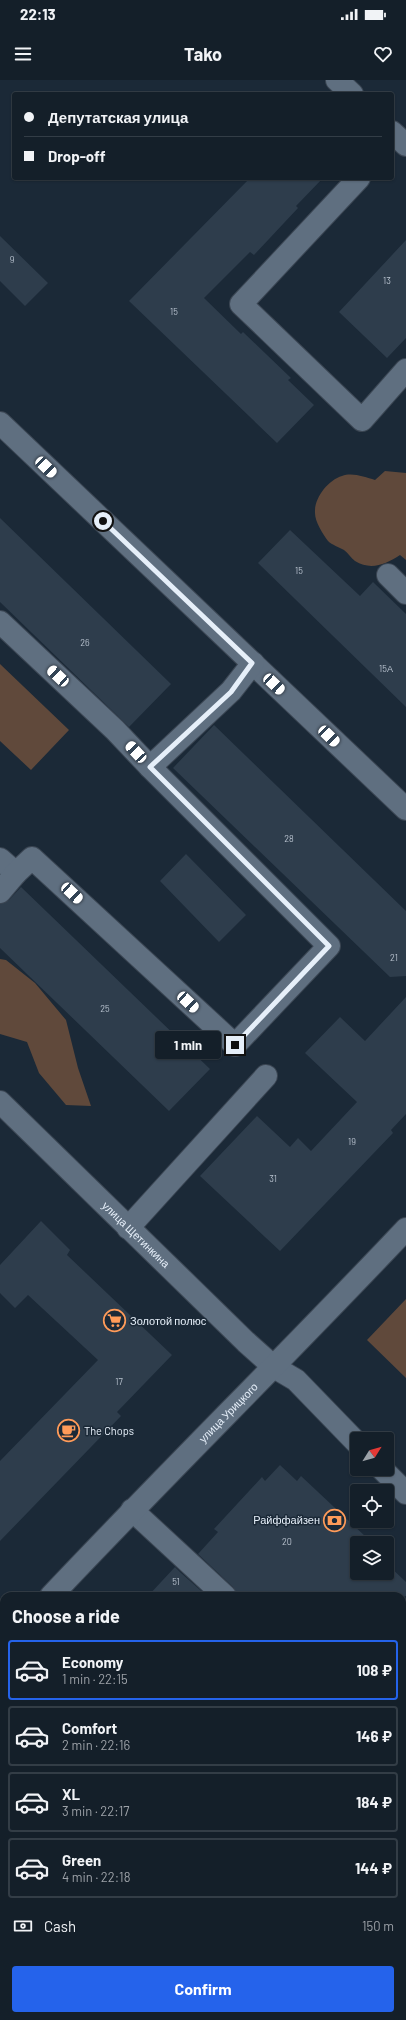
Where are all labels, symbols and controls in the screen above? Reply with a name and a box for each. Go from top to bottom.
text: 22:13 [20,5,56,23]
icon: menu [12,43,34,65]
text: Tako [184,43,222,65]
icon: heart [372,43,394,65]
text: Депутатская улица [48,108,188,126]
text: Drop-off [48,147,106,165]
house number: 9 [10,254,15,265]
house number: 13 [383,275,391,286]
house number: 15 [170,306,178,317]
car [33,454,59,480]
route start [94,512,112,530]
house number: 15 [295,565,303,576]
house number: 26 [80,637,90,648]
car [45,663,71,689]
house number: 15А [379,663,393,674]
car [261,671,287,697]
car [316,723,342,749]
car [123,739,149,765]
house number: 28 [284,833,294,844]
car [59,880,85,906]
house number: 21 [390,952,398,963]
car [175,989,201,1015]
house number: 25 [100,1003,110,1014]
callout: 1 min [155,1031,221,1059]
route end [226,1036,244,1054]
text: 1 min [174,1037,202,1053]
house number: 19 [348,1136,356,1147]
house number: 31 [269,1173,277,1184]
street label: улица Щетинкина [100,1199,173,1271]
supermarket icon: Золотой полюс [101,1308,127,1334]
place label: Золотой полюс [130,1314,207,1327]
house number: 17 [115,1376,123,1387]
street label: улица Урицкого [196,1380,260,1445]
cafe icon: The Chops [55,1418,81,1444]
place label: The Chops [84,1424,134,1437]
north arrow [350,1432,394,1476]
map controls [350,1432,394,1580]
button: locate [350,1484,394,1528]
bank icon: Райффайзен [322,1507,348,1533]
place label: Райффайзен [253,1513,320,1526]
house number: 20 [282,1536,292,1547]
button: layers [350,1536,394,1580]
house number: 51 [172,1576,180,1587]
text: Choose a ride [12,1605,120,1627]
icon: car [14,1652,50,1688]
text: Economy [62,1653,123,1671]
text: 108 ₽ [357,1661,392,1679]
text: 1 min · 22:15 [62,1671,128,1687]
icon: car [14,1718,50,1754]
text: Comfort [62,1719,117,1737]
text: 146 ₽ [356,1727,392,1745]
text: 2 min · 22:16 [62,1737,130,1753]
icon: car [14,1784,50,1820]
text: XL [62,1785,80,1803]
text: 184 ₽ [356,1793,392,1811]
text: 3 min · 22:17 [62,1803,129,1819]
icon: car [14,1850,50,1886]
text: Green [62,1851,101,1869]
text: 144 ₽ [355,1859,392,1877]
text: 4 min · 22:18 [62,1869,130,1885]
icon: cash [12,1915,34,1937]
text: Cash [44,1917,76,1935]
text: 150 m [362,1918,394,1934]
button: Confirm [12,1966,394,2012]

